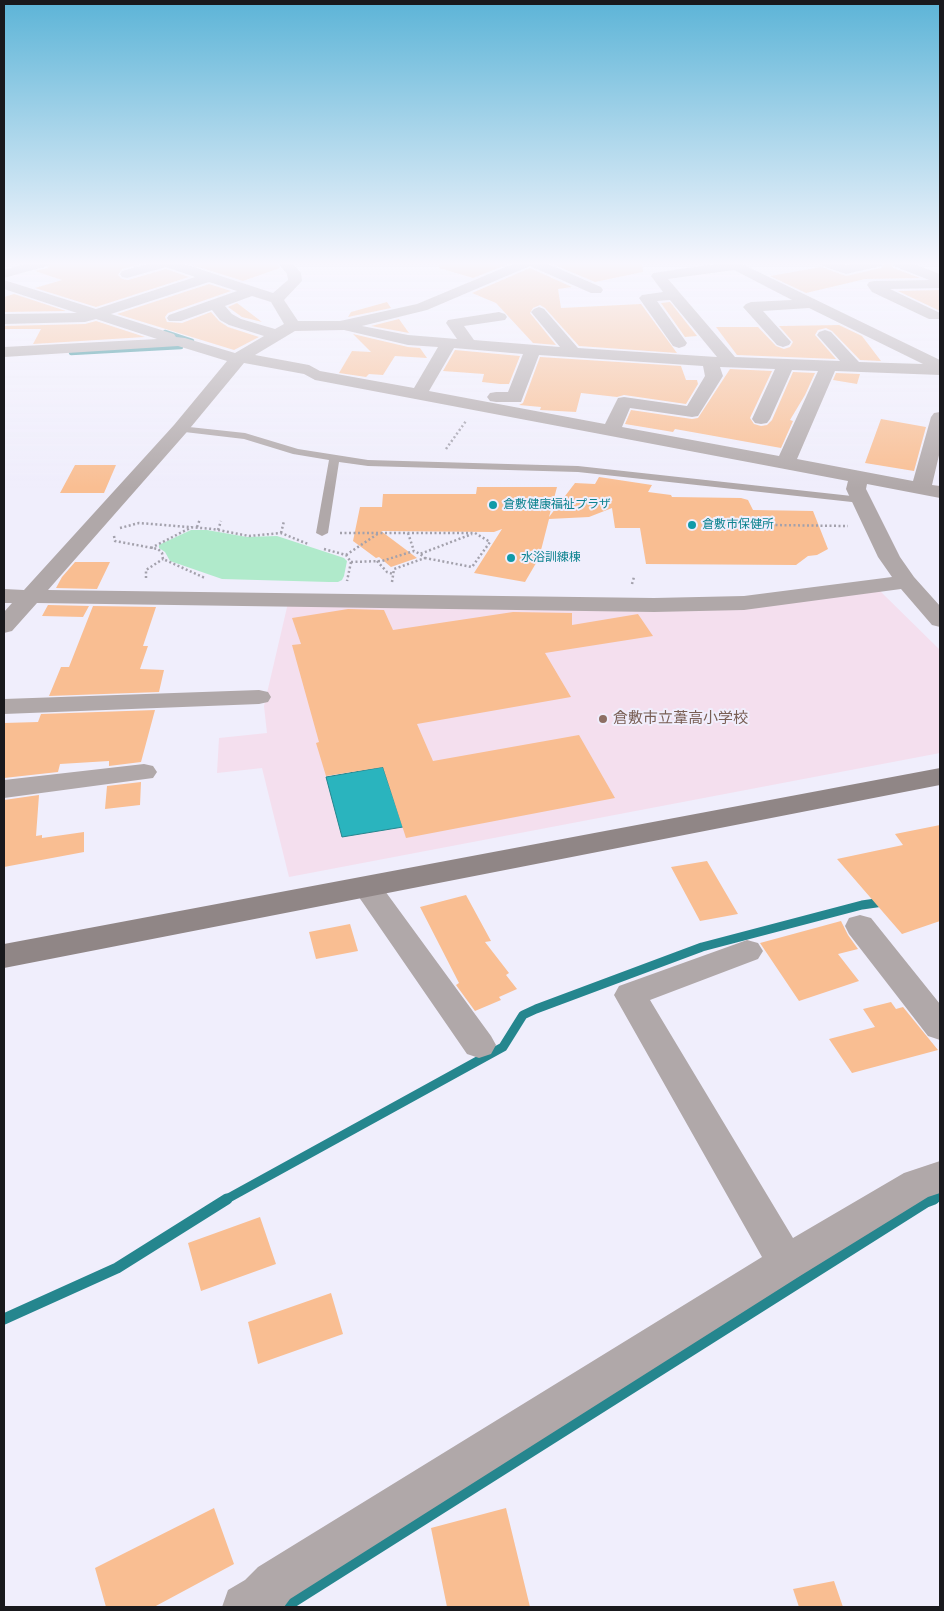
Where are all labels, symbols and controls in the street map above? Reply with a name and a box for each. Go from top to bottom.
place label: 倉敷健康福祉プラザ [503,498,611,512]
marker: 倉敷健康福祉プラザ [487,499,499,511]
place label: 倉敷市保健所 [702,518,774,532]
marker: 倉敷市保健所 [686,519,698,531]
place label: 水浴訓練棟 [521,551,581,565]
marker: 水浴訓練棟 [505,552,517,564]
place label: 倉敷市立葦高小学校 [613,710,748,728]
marker: 倉敷市立葦高小学校 [597,713,609,725]

